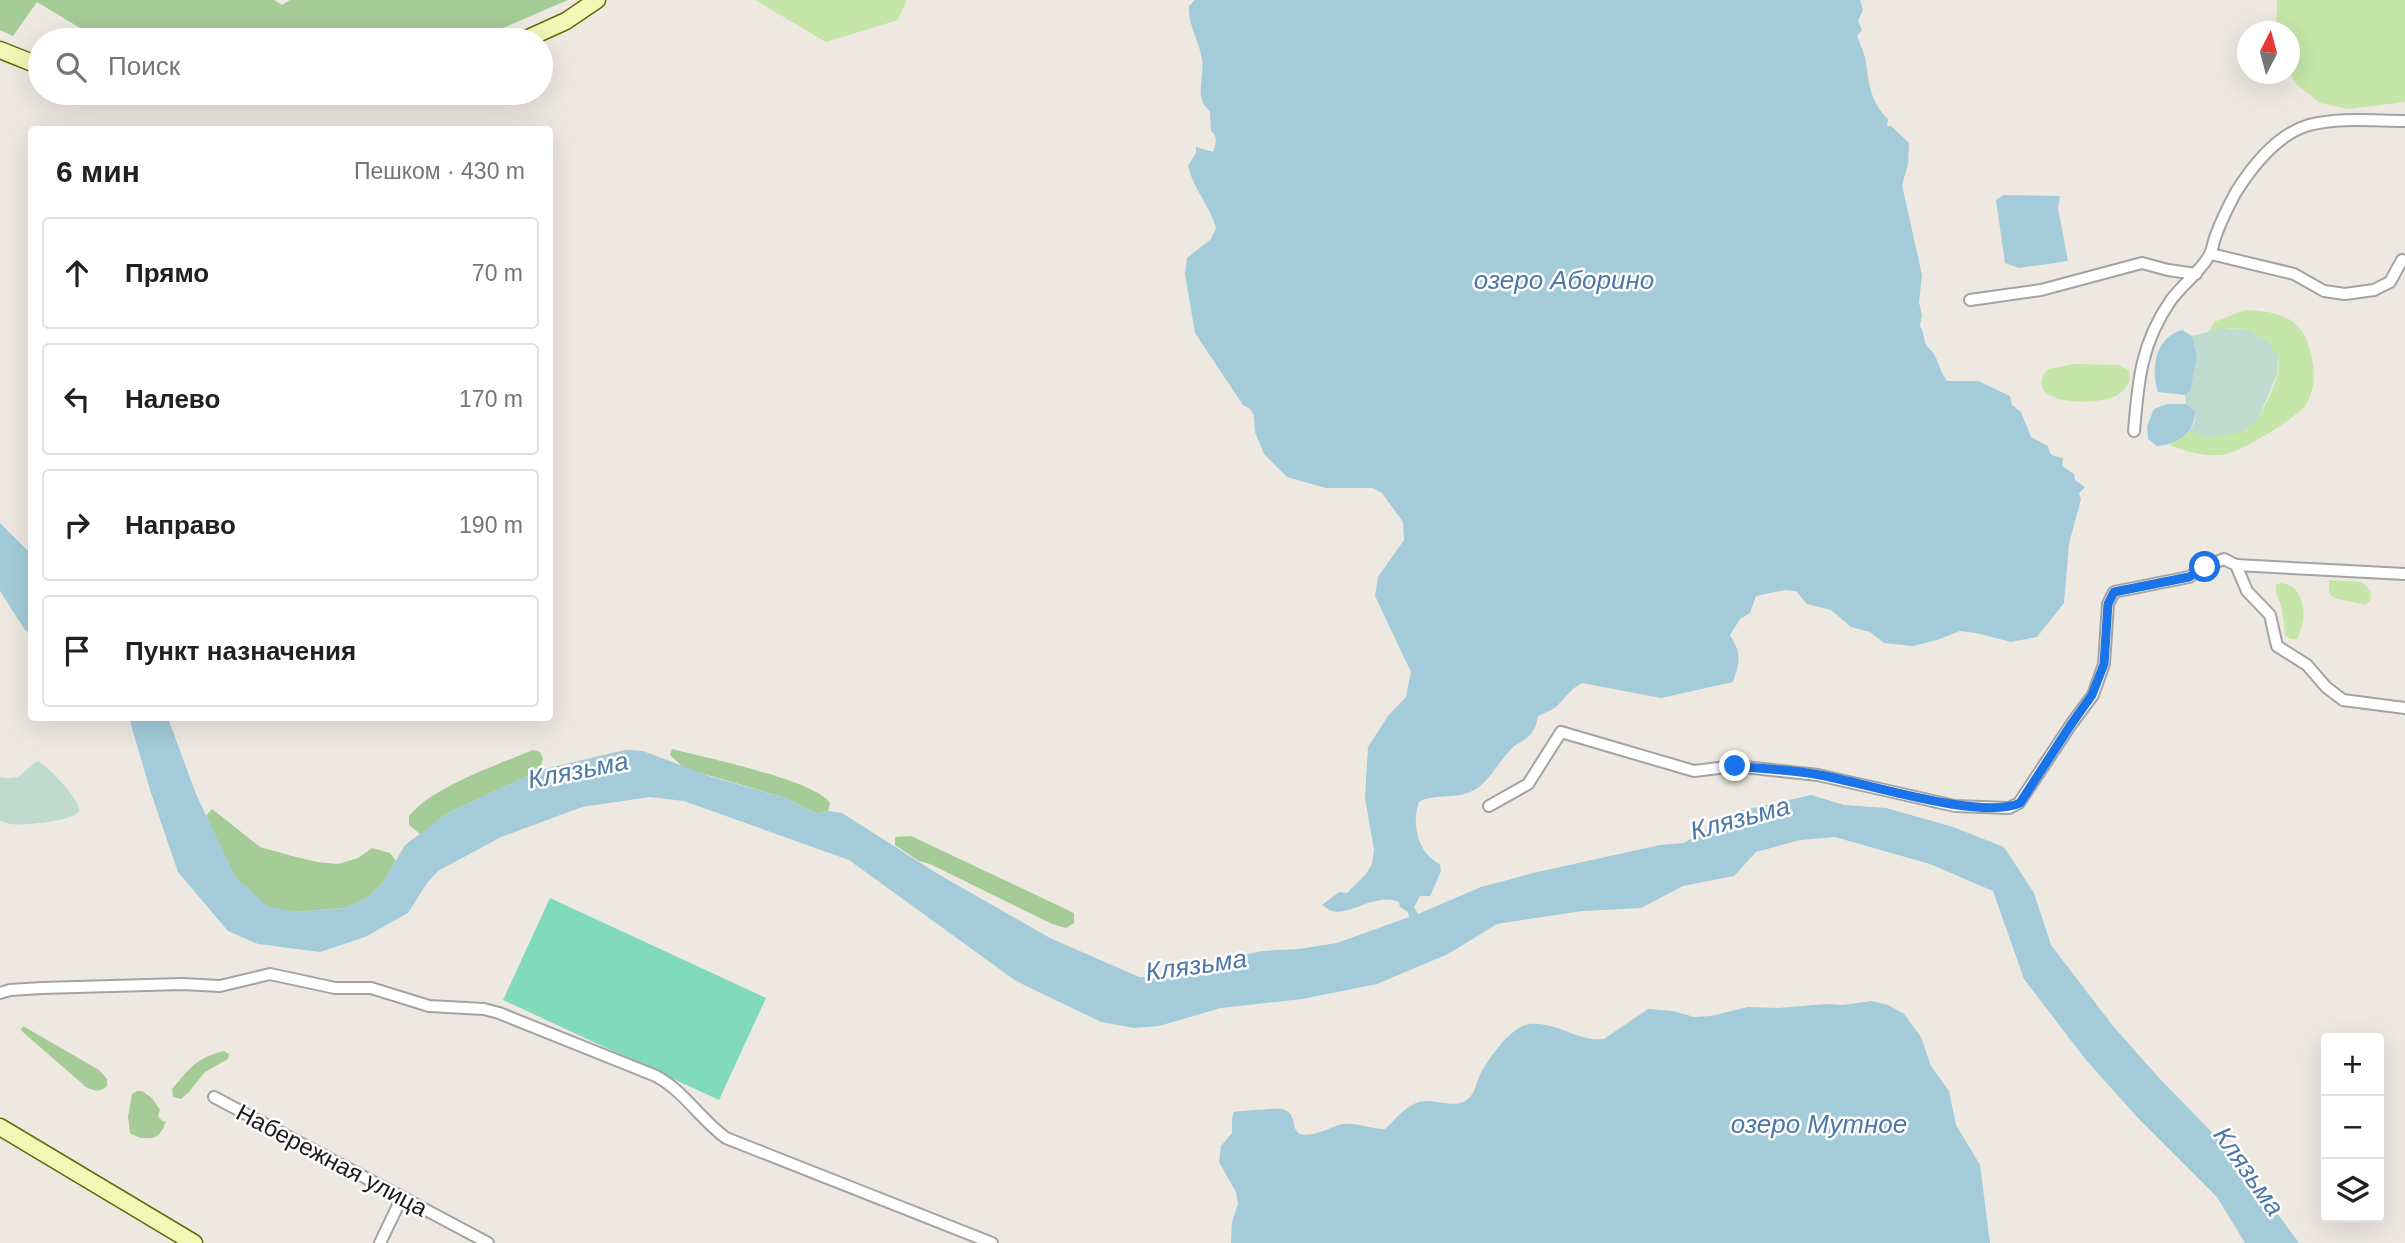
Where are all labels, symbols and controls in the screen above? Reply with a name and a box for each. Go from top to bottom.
north arrow [2237,21,2300,84]
search box [28,28,553,105]
icon: search [52,48,90,86]
text: Поиск [108,51,180,81]
text: 6 мин [56,155,140,188]
text: Пешком · 430 m [354,158,525,184]
icon: ahead [58,254,96,292]
text: Прямо [125,258,209,288]
text: 70 m [472,260,523,286]
water label: озеро Аборино [1474,265,1654,295]
icon: left [58,380,96,418]
text: Налево [125,384,220,414]
text: 170 m [459,386,523,412]
icon: right [58,506,96,544]
text: Направо [125,510,236,540]
text: 190 m [459,512,523,538]
route start [2189,551,2220,582]
icon: arrive [58,632,96,670]
text: Пункт назначения [125,636,356,666]
water label: Клязьма [525,746,631,794]
route end [1719,750,1750,781]
water label: Клязьма [1687,790,1793,846]
water label: Клязьма [1143,943,1249,987]
map controls [2321,1033,2384,1222]
button: + [2321,1033,2384,1096]
button: − [2321,1096,2384,1159]
street label: Набережная улица [232,1098,433,1222]
water label: озеро Мутное [1731,1109,1907,1139]
water label: Клязьма [2207,1121,2291,1221]
button: layers [2321,1159,2384,1222]

